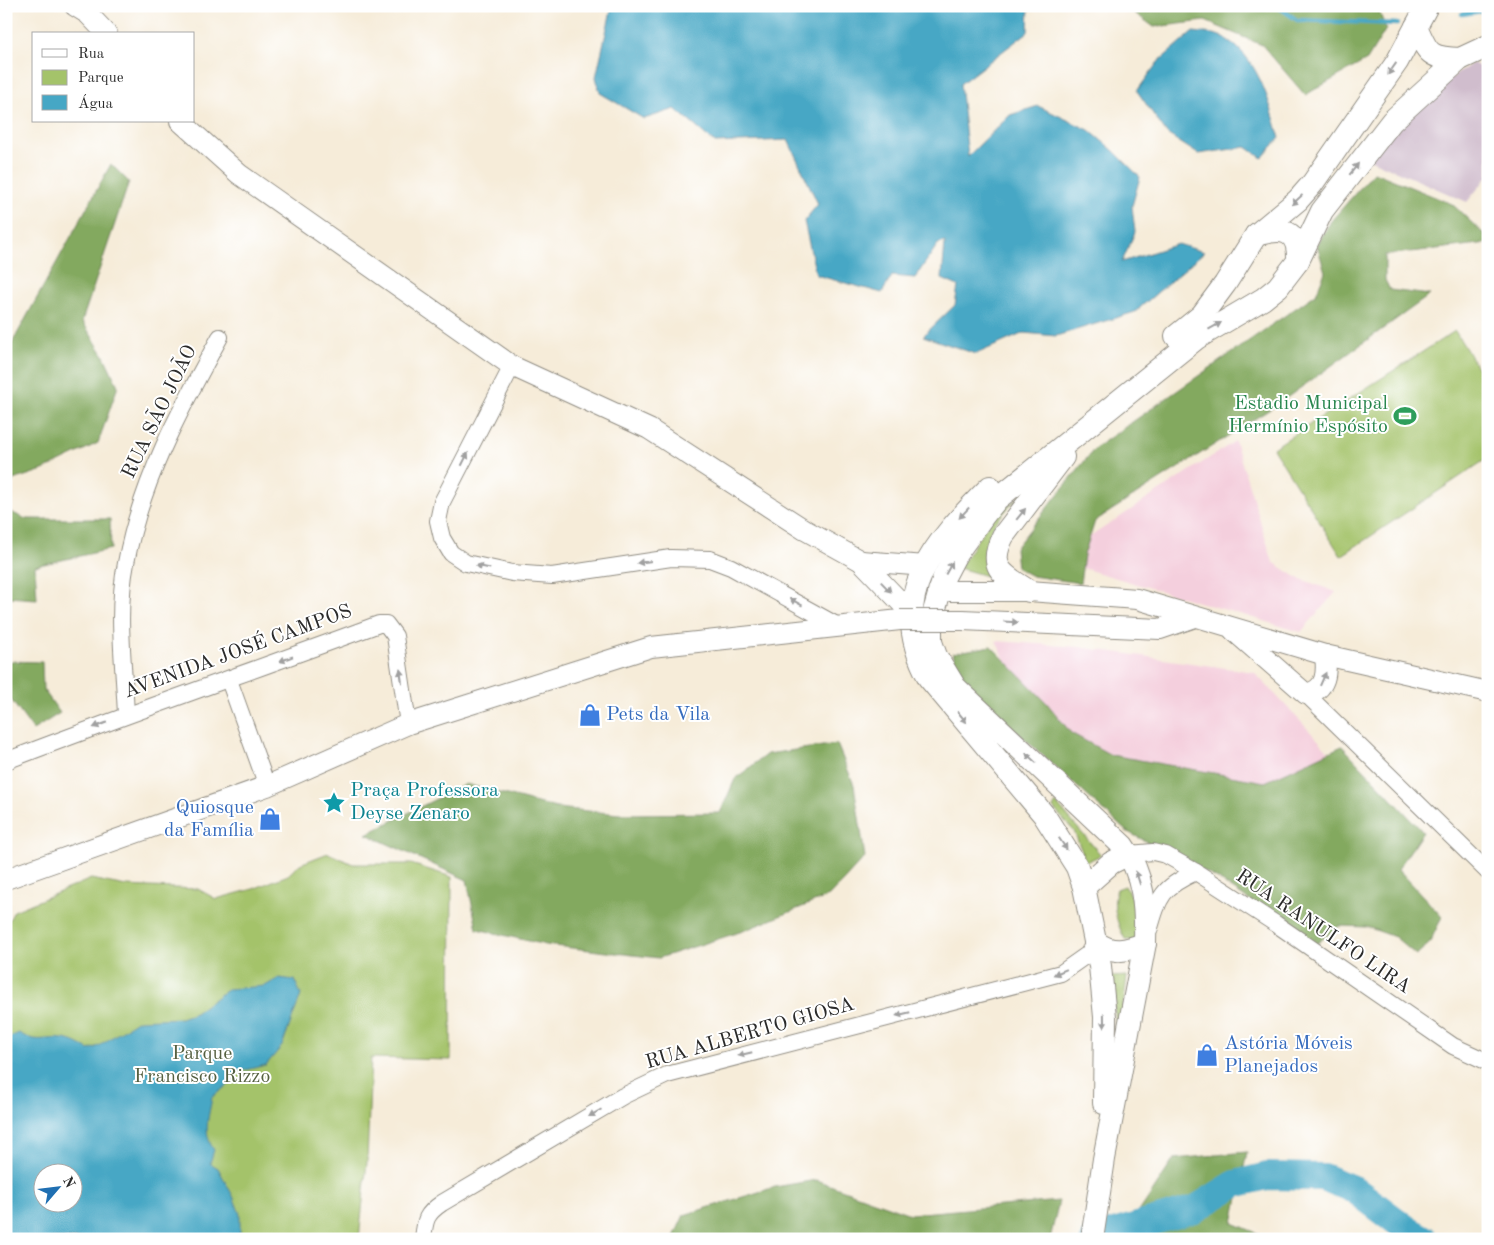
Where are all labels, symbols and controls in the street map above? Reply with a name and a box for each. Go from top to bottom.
legend [32,32,195,122]
text: Rua [78,47,105,62]
one-way arrow [1387,62,1397,76]
text: Parque [78,71,124,86]
text: Água [78,94,114,112]
one-way arrow [1349,163,1360,176]
one-way arrow [1291,194,1303,206]
one-way arrow [1208,322,1223,330]
street label: RUA SÃO JOÃO [116,341,201,482]
place label: Estadio Municipal Hermínio Espósito [1228,394,1388,437]
sports icon: Estadio Municipal Hermínio Espósito [1392,403,1418,429]
one-way arrow [461,452,469,466]
one-way arrow [958,507,970,519]
one-way arrow [1015,508,1026,521]
one-way arrow [635,558,651,566]
one-way arrow [945,561,953,575]
one-way arrow [475,563,491,571]
one-way arrow [880,580,892,592]
one-way arrow [788,598,803,606]
street label: AVENIDA JOSÉ CAMPOS [120,599,355,703]
one-way arrow [1003,619,1019,627]
one-way arrow [278,655,293,663]
one-way arrow [396,668,404,684]
one-way arrow [1319,671,1328,686]
shop icon: Pets da Vila [577,702,603,728]
place label: Pets da Vila [606,705,710,725]
one-way arrow [956,710,967,723]
one-way arrow [92,721,107,729]
one-way arrow [1026,752,1038,764]
place label: Praça Professora Deyse Zenaro [350,781,499,824]
place icon: Praça Professora Deyse Zenaro [321,790,347,816]
place label: Quiosque da Família [164,798,254,841]
shop icon: Quiosque da Família [257,806,283,832]
one-way arrow [1058,837,1068,850]
street label: RUA RANULFO LIRA [1232,866,1414,998]
one-way arrow [1134,870,1141,885]
one-way arrow [1052,968,1067,977]
street label: RUA ALBERTO GIOSA [643,995,857,1073]
one-way arrow [895,1010,910,1018]
one-way arrow [1101,1014,1109,1030]
place label: Astória Móveis Planejados [1224,1034,1353,1077]
shop icon: Astória Móveis Planejados [1194,1042,1220,1068]
park label: Parque Francisco Rizzo [134,1044,270,1087]
one-way arrow [738,1050,753,1058]
one-way arrow [588,1108,601,1117]
north arrow [32,1162,82,1212]
text: N [60,1174,77,1191]

